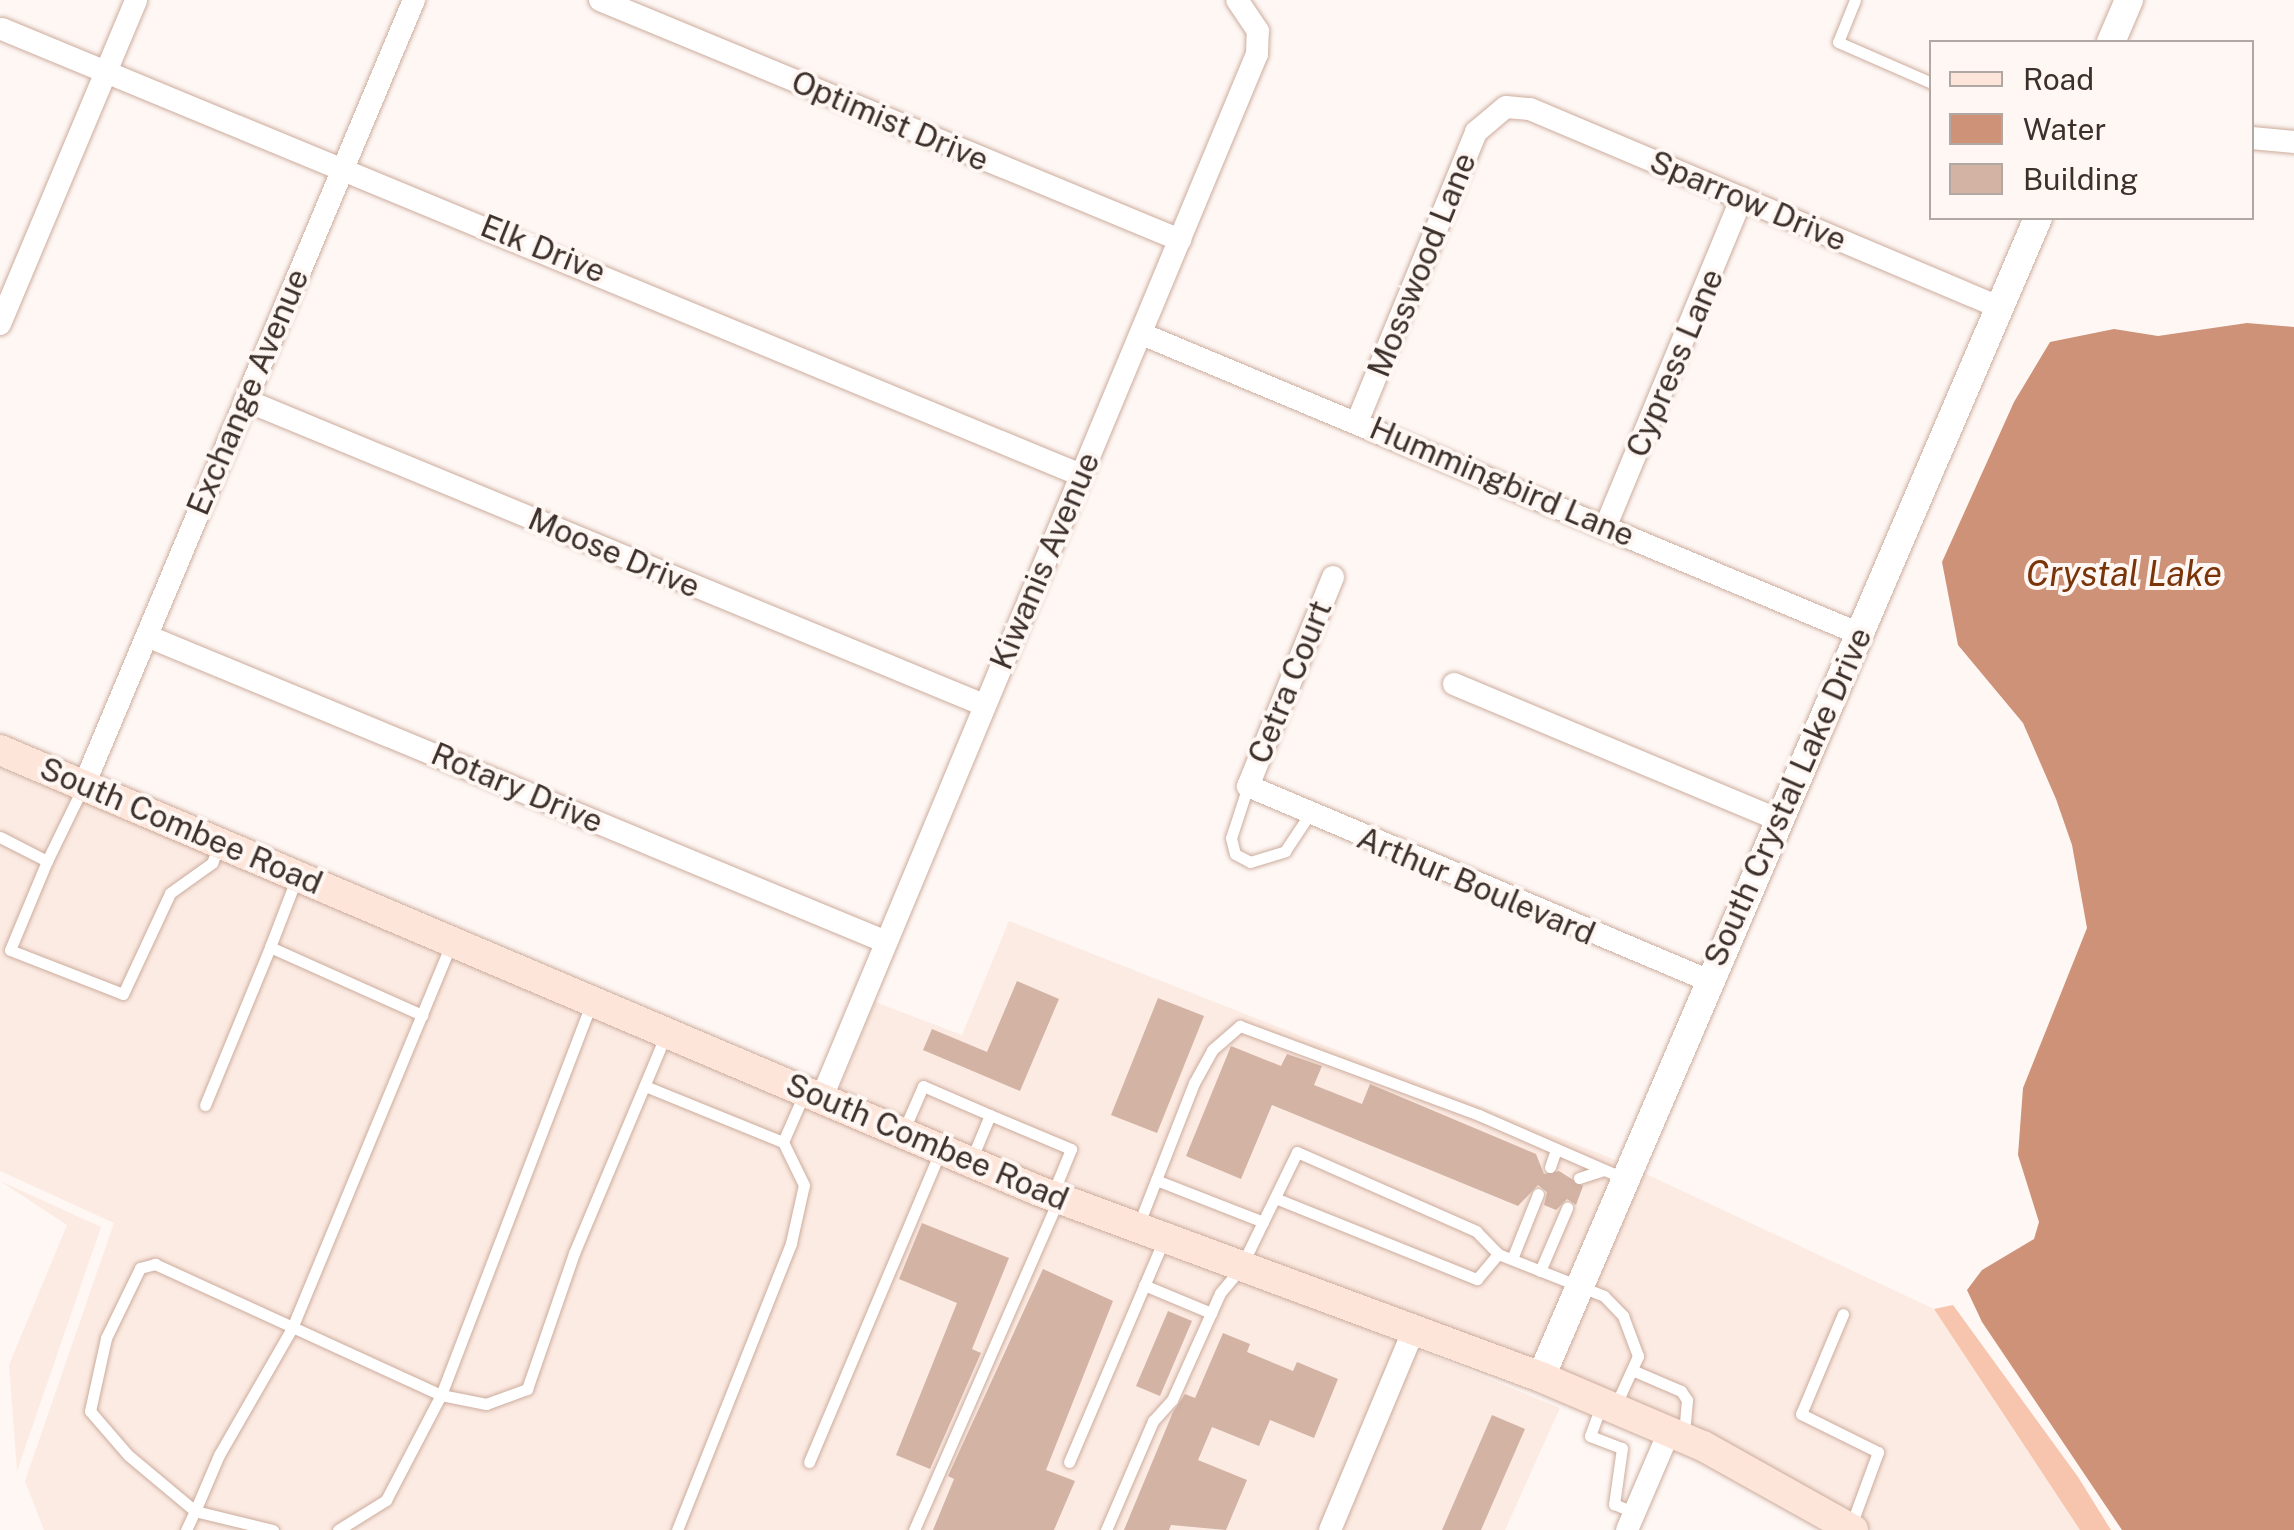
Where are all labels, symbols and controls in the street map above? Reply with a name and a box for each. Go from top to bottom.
legend [1929,40,2254,220]
text: Road [2023,61,2094,97]
street label: Optimist Drive [786,62,994,180]
text: Water [2023,111,2106,147]
street label: Sparrow Drive [1644,142,1852,260]
street label: Mosswood Lane [1360,147,1484,383]
text: Building [2023,161,2138,197]
street label: Elk Drive [475,207,611,291]
street label: Exchange Avenue [179,263,317,521]
street label: Cypress Lane [1618,263,1732,463]
street label: Hummingbird Lane [1364,409,1640,555]
street label: Kiwanis Avenue [982,447,1108,675]
street label: Moose Drive [522,500,706,606]
water label: Crystal Lake [2026,553,2222,595]
street label: Cetra Court [1240,595,1340,769]
street label: South Crystal Lake Drive [1696,621,1880,973]
street label: Rotary Drive [425,735,609,841]
street label: South Combee Road [34,749,328,903]
street label: Arthur Boulevard [1351,819,1601,953]
street label: South Combee Road [780,1065,1074,1219]

